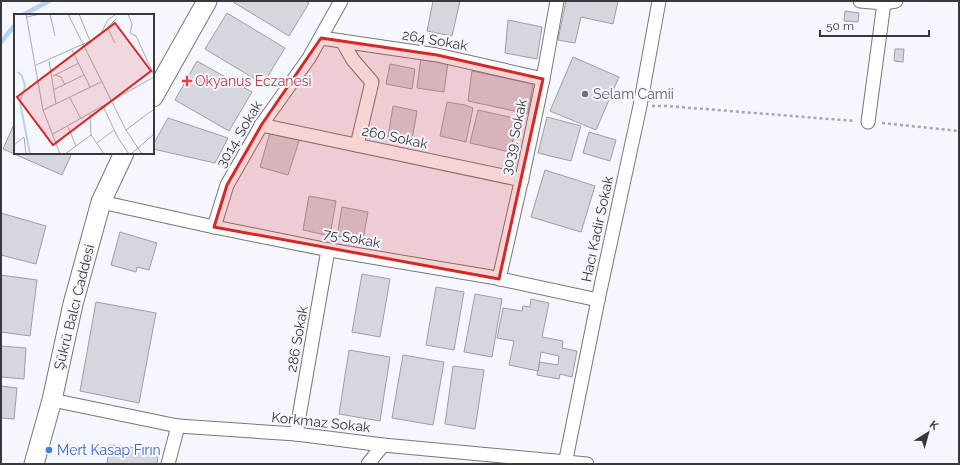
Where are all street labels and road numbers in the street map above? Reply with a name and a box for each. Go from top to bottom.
street label: 264 Sokak [401,26,470,54]
street label: 3014. Sokak [213,97,266,170]
street label: 3039. Sokak [498,97,530,176]
street label: 260 Sokak [360,122,430,152]
street label: Hacı Kadir Sokak [578,174,616,283]
street label: 75 Sokak [322,225,382,251]
street label: Şükrü Balcı Caddesi [51,243,97,371]
street label: 286 Sokak [283,304,311,373]
street label: Korkmaz Sokak [271,409,372,435]

